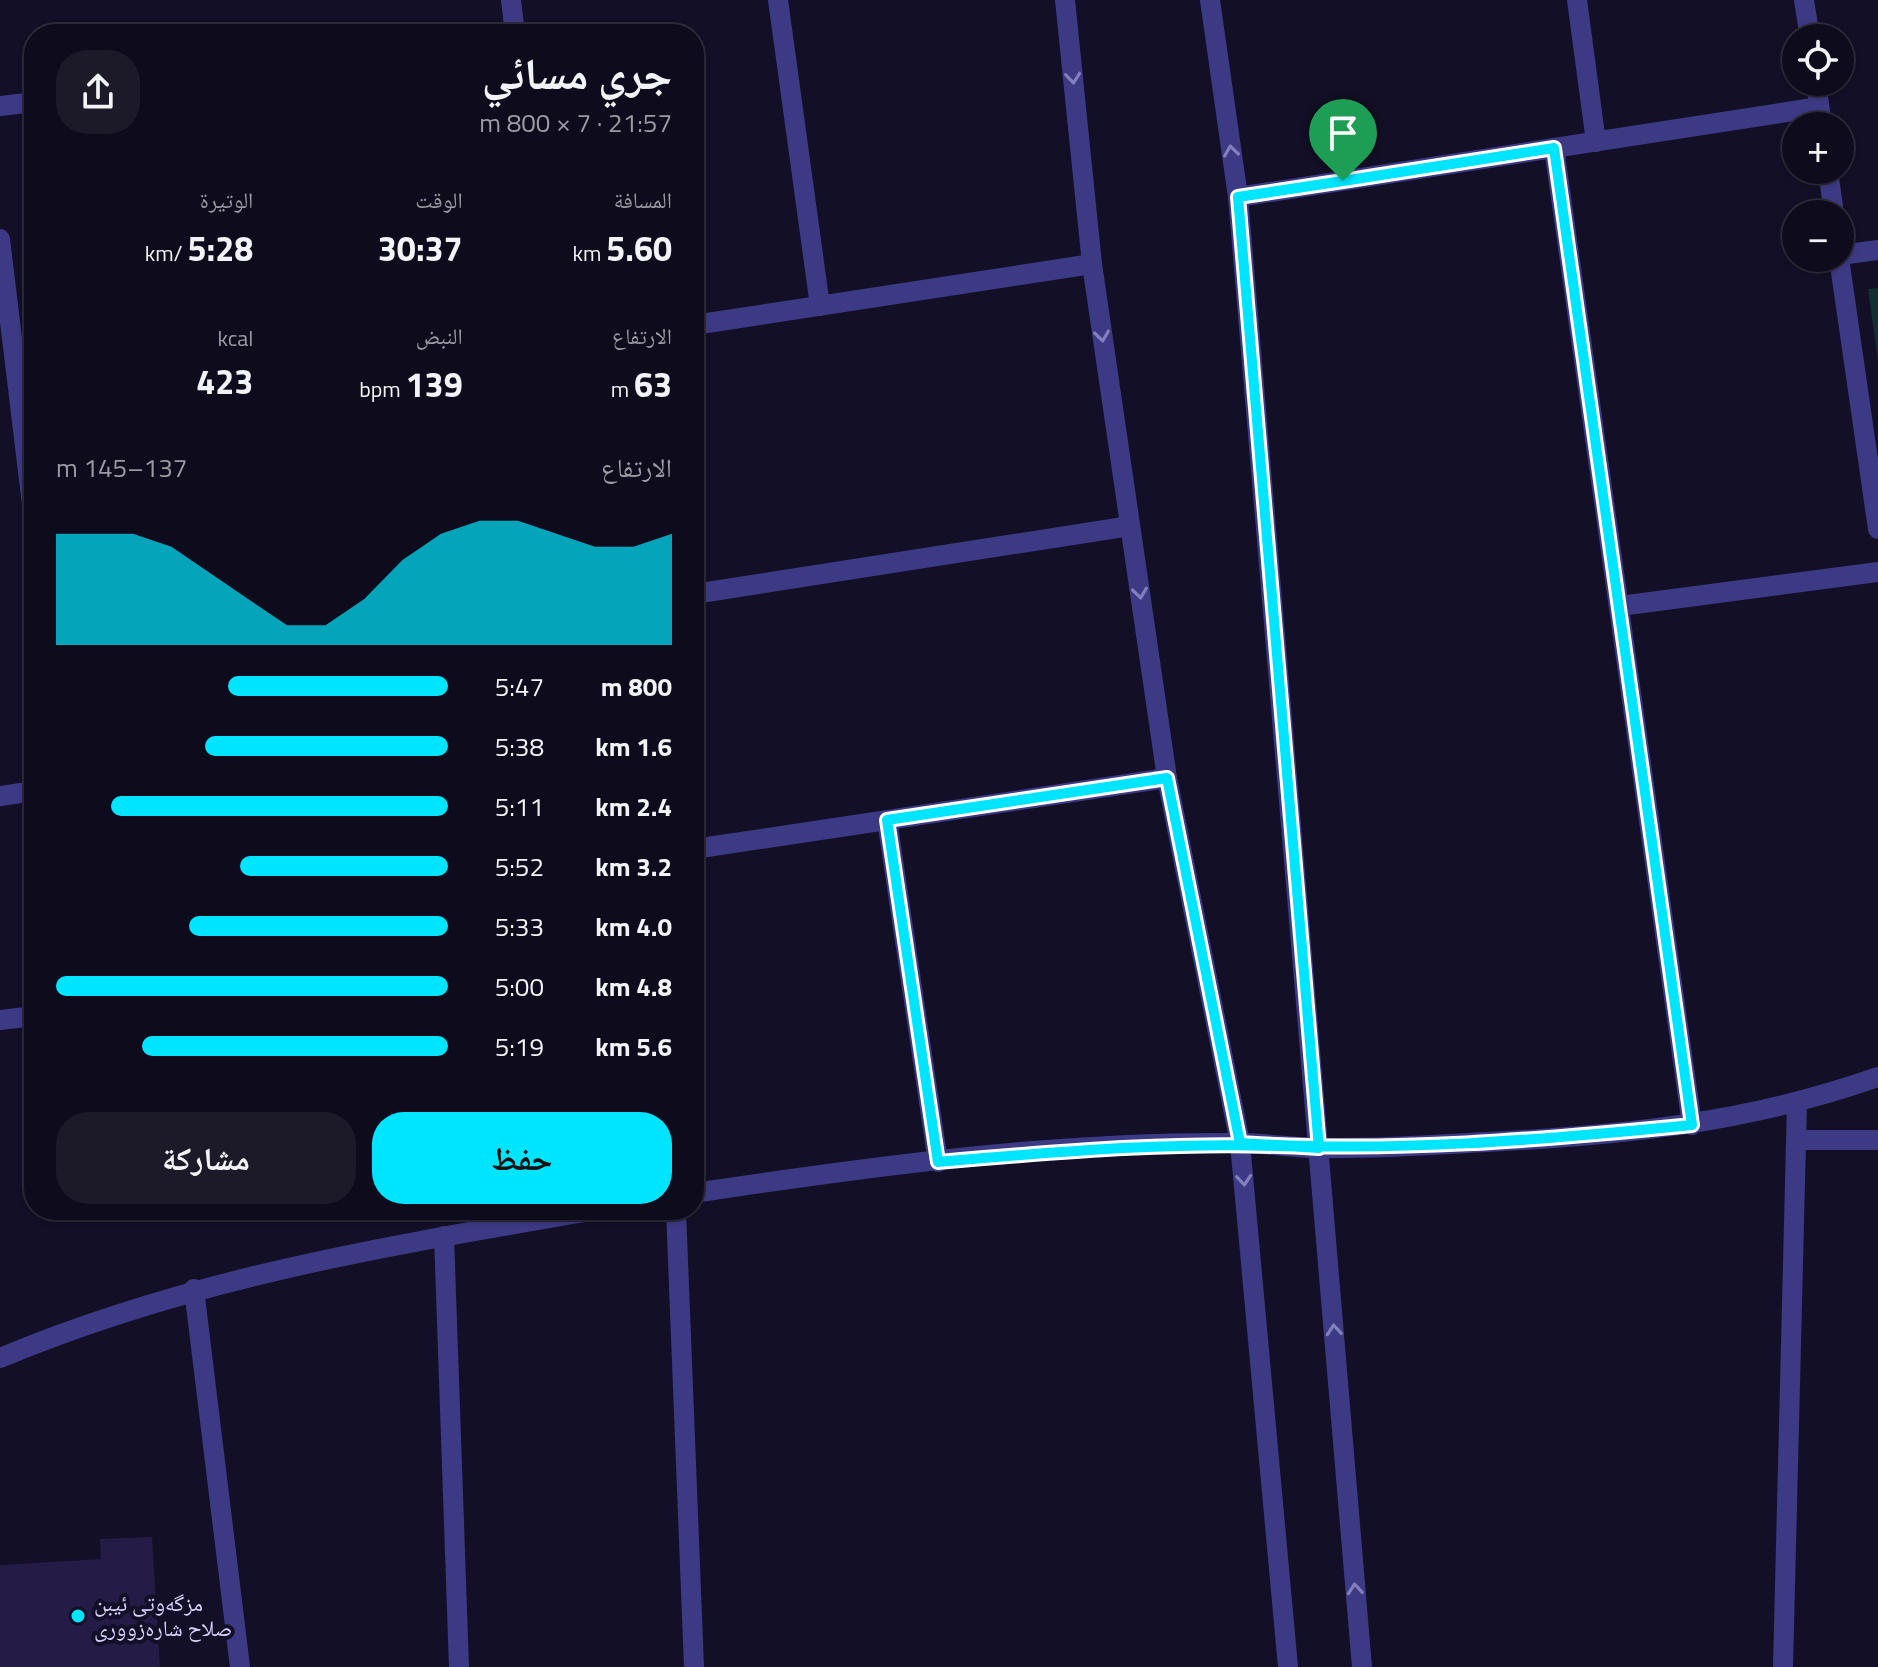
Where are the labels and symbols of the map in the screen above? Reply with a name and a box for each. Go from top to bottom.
one-way arrow [1065,72,1082,85]
pin [1309,99,1377,181]
one-way arrow [1223,144,1240,158]
one-way arrow [1093,329,1110,343]
one-way arrow [1131,586,1148,600]
one-way arrow [1235,1174,1252,1187]
one-way arrow [1326,1323,1343,1336]
one-way arrow [1347,1582,1364,1595]
place label: مزگەوتی ئیبن صلاح شارەزووری [94,1586,232,1645]
marker: مزگەوتی ئیبن صلاح شارەزووری [69,1607,87,1625]

